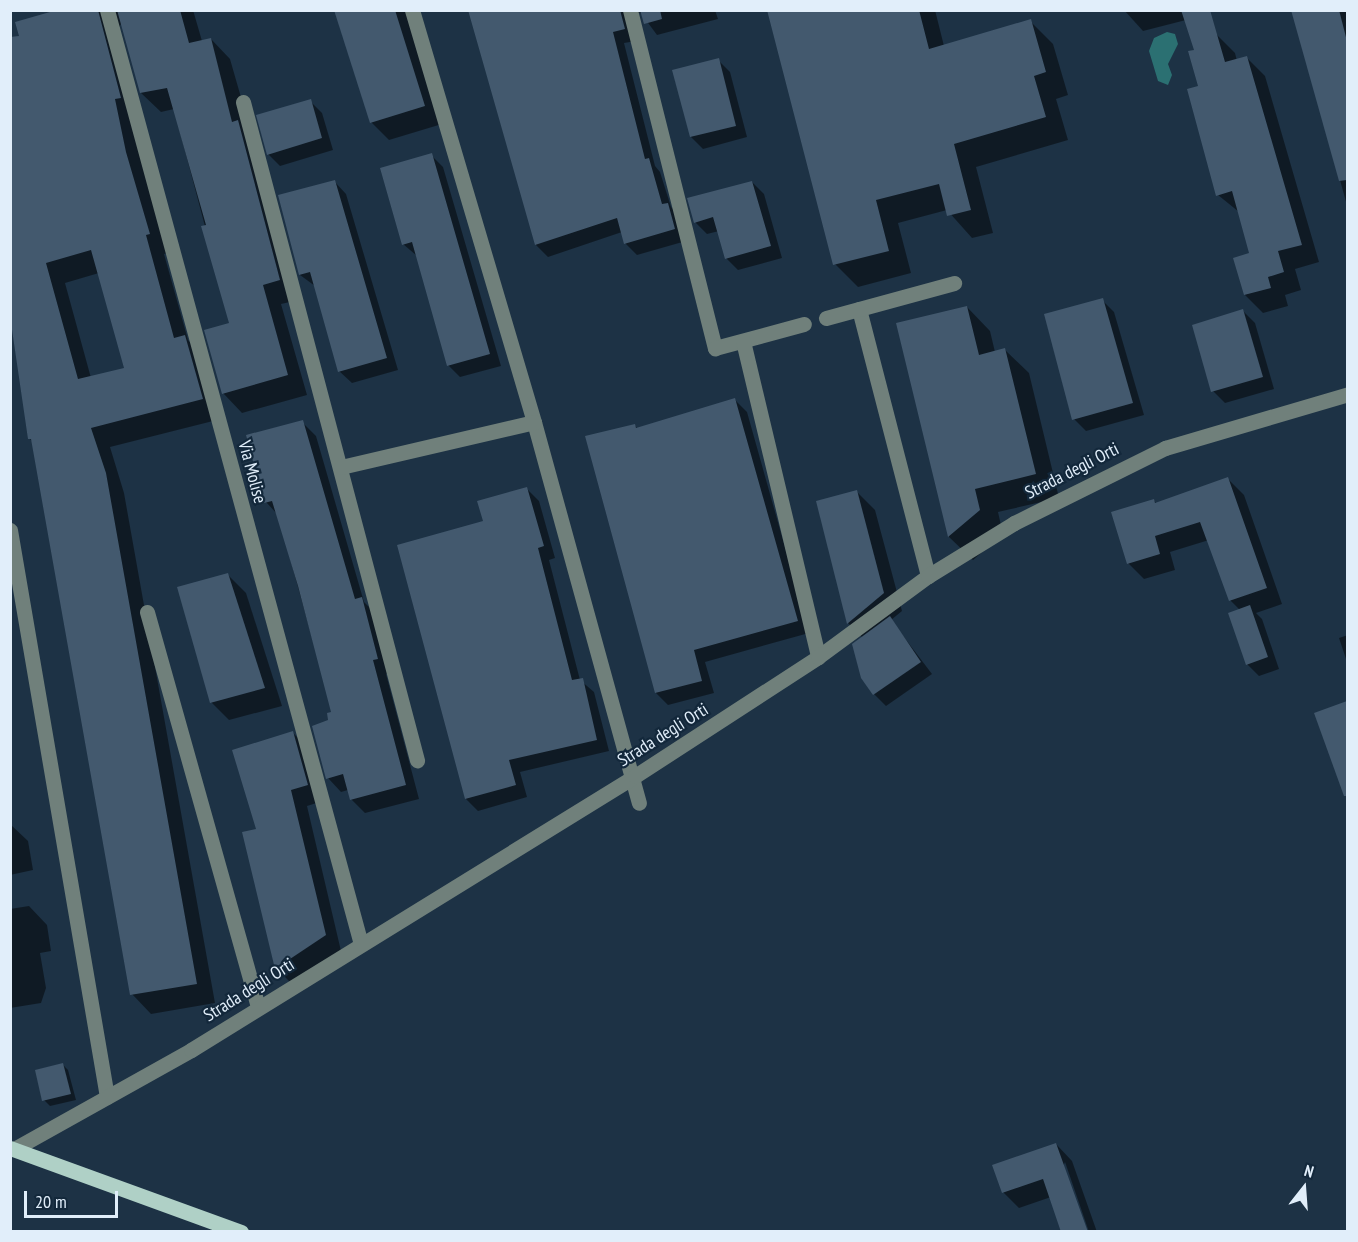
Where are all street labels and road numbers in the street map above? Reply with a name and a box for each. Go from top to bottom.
street label: Via Molise [233,438,271,506]
street label: Strada degli Orti [1021,438,1123,504]
street label: Strada degli Orti [614,699,712,771]
street label: Strada degli Orti [200,954,298,1026]

